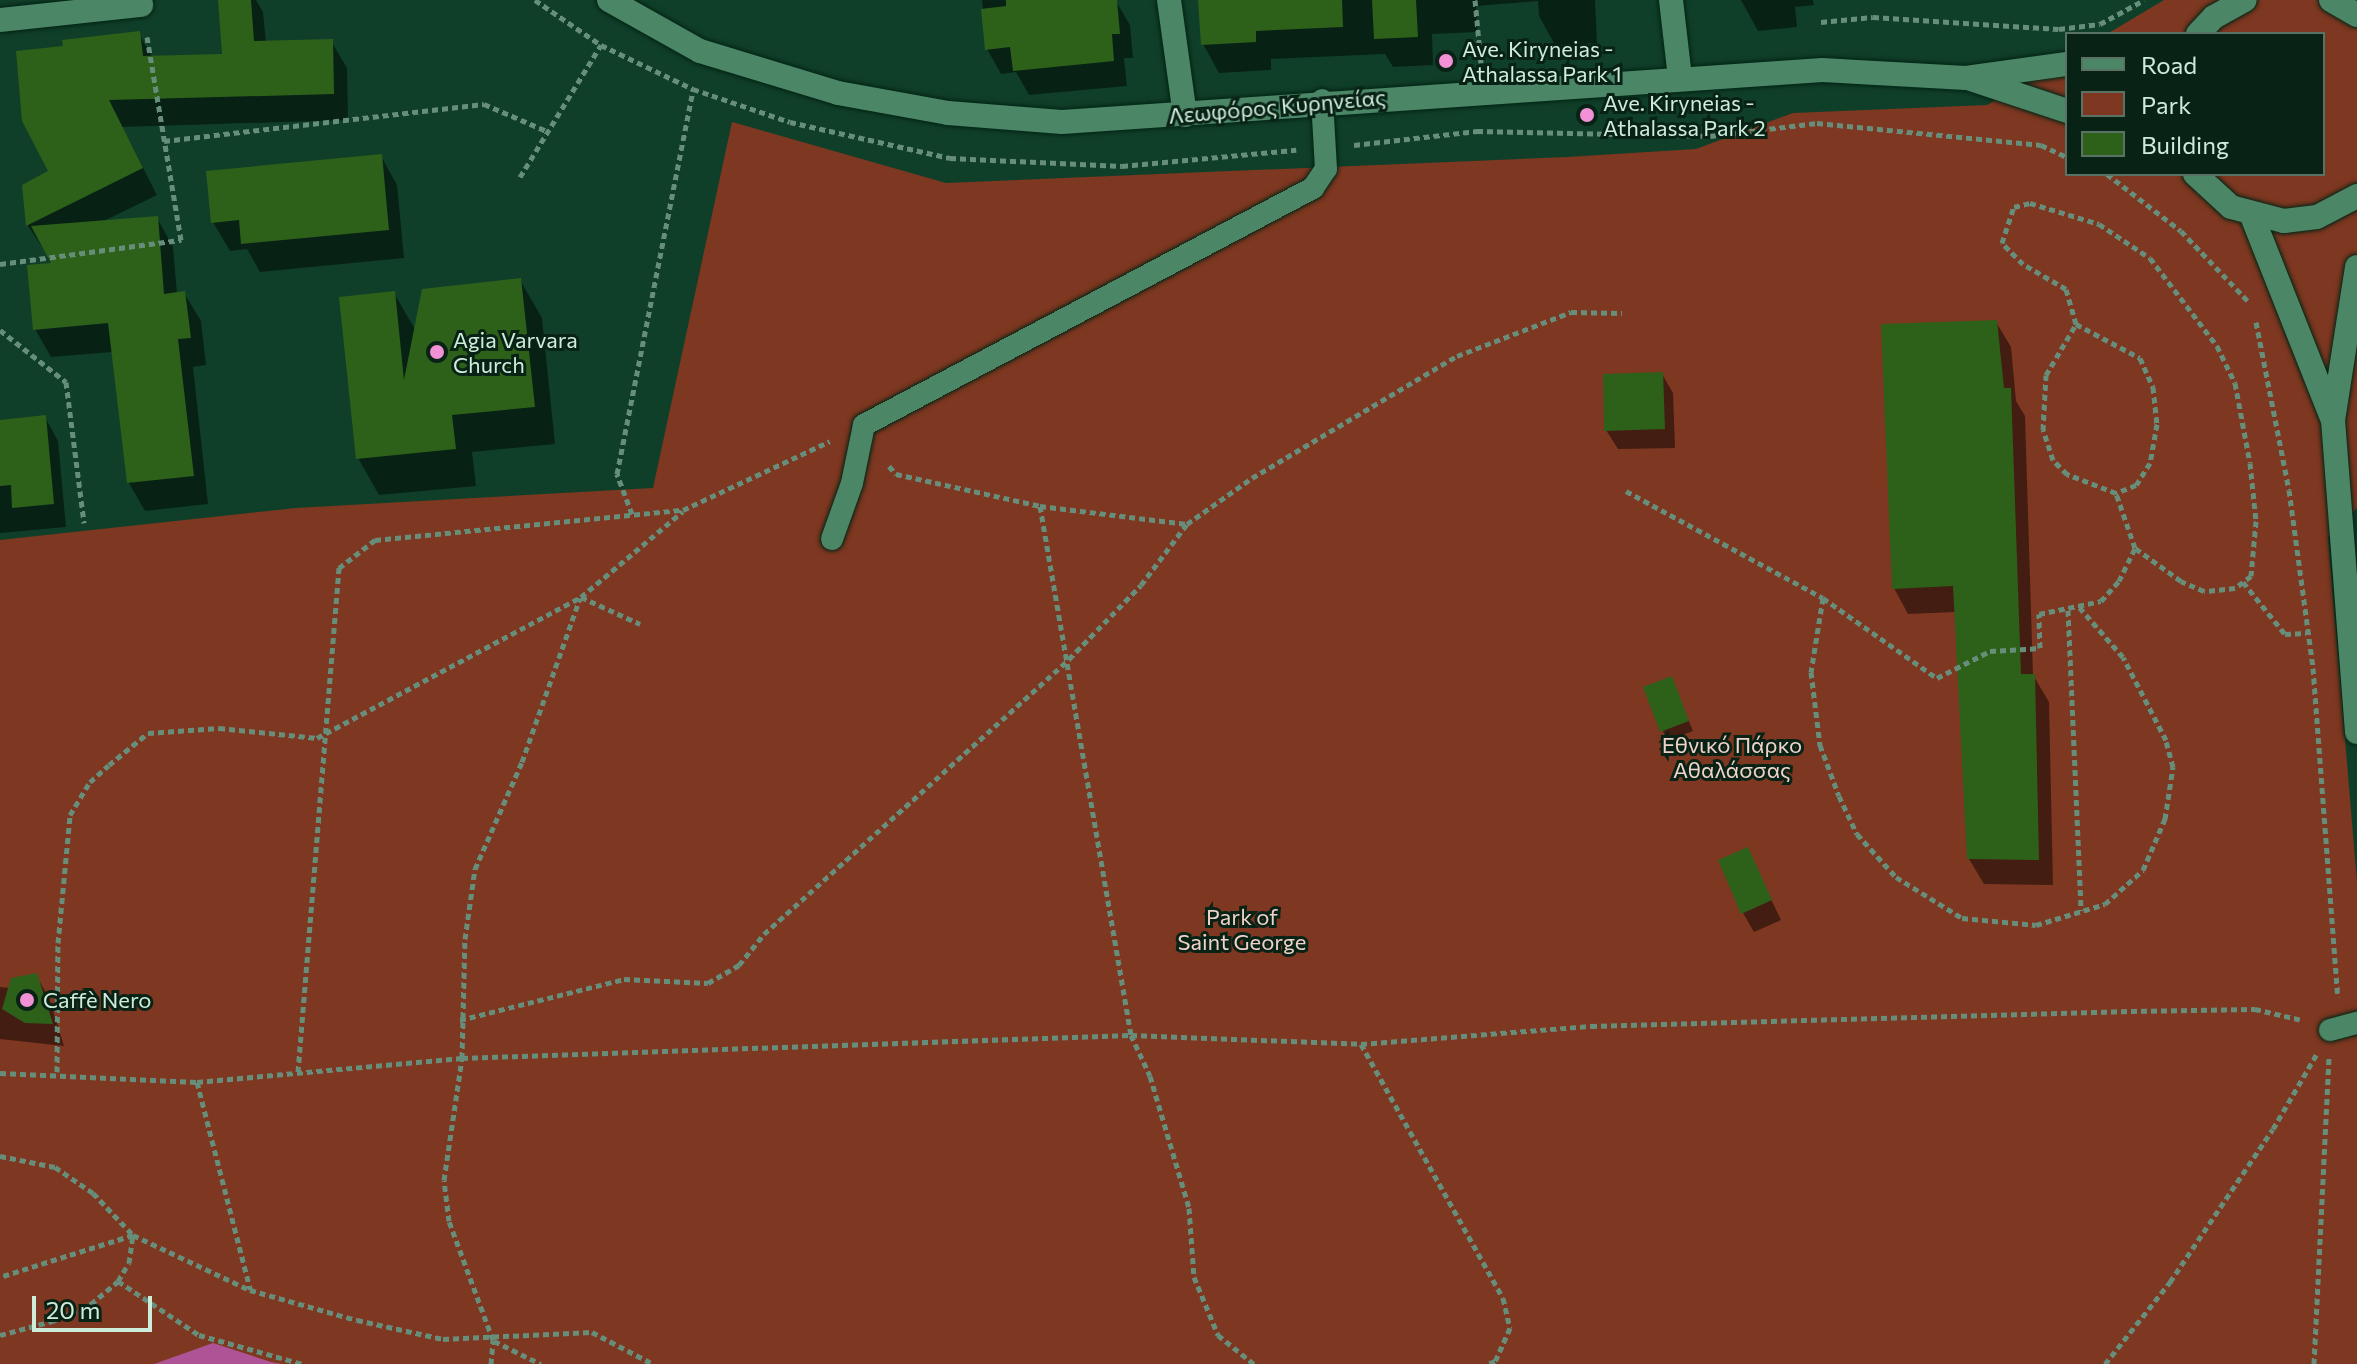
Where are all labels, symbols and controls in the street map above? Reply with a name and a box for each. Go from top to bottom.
legend [2065,32,2325,176]
place label: Ave. Kiryneias - Athalassa Park 1 [1462,35,1622,86]
text: Road [2141,50,2197,79]
marker: Ave. Kiryneias - Athalassa Park 1 [1437,52,1455,70]
street label: Λεωφόρος Κυρηνείας [1167,83,1387,129]
place label: Ave. Kiryneias - Athalassa Park 2 [1603,89,1766,140]
text: Park [2141,90,2191,119]
marker: Ave. Kiryneias - Athalassa Park 2 [1578,106,1596,124]
text: Building [2141,130,2229,159]
place label: Agia Varvara Church [453,326,578,378]
marker: Agia Varvara Church [428,343,446,361]
park label: Εθνικό Πάρκο Αθαλάσσας [1662,731,1802,782]
park label: Park of Saint George [1178,903,1306,954]
place label: Caffè Nero [43,987,151,1013]
marker: Caffè Nero [18,991,36,1009]
scale bar [36,1280,156,1330]
text: 20 m [46,1295,100,1324]

